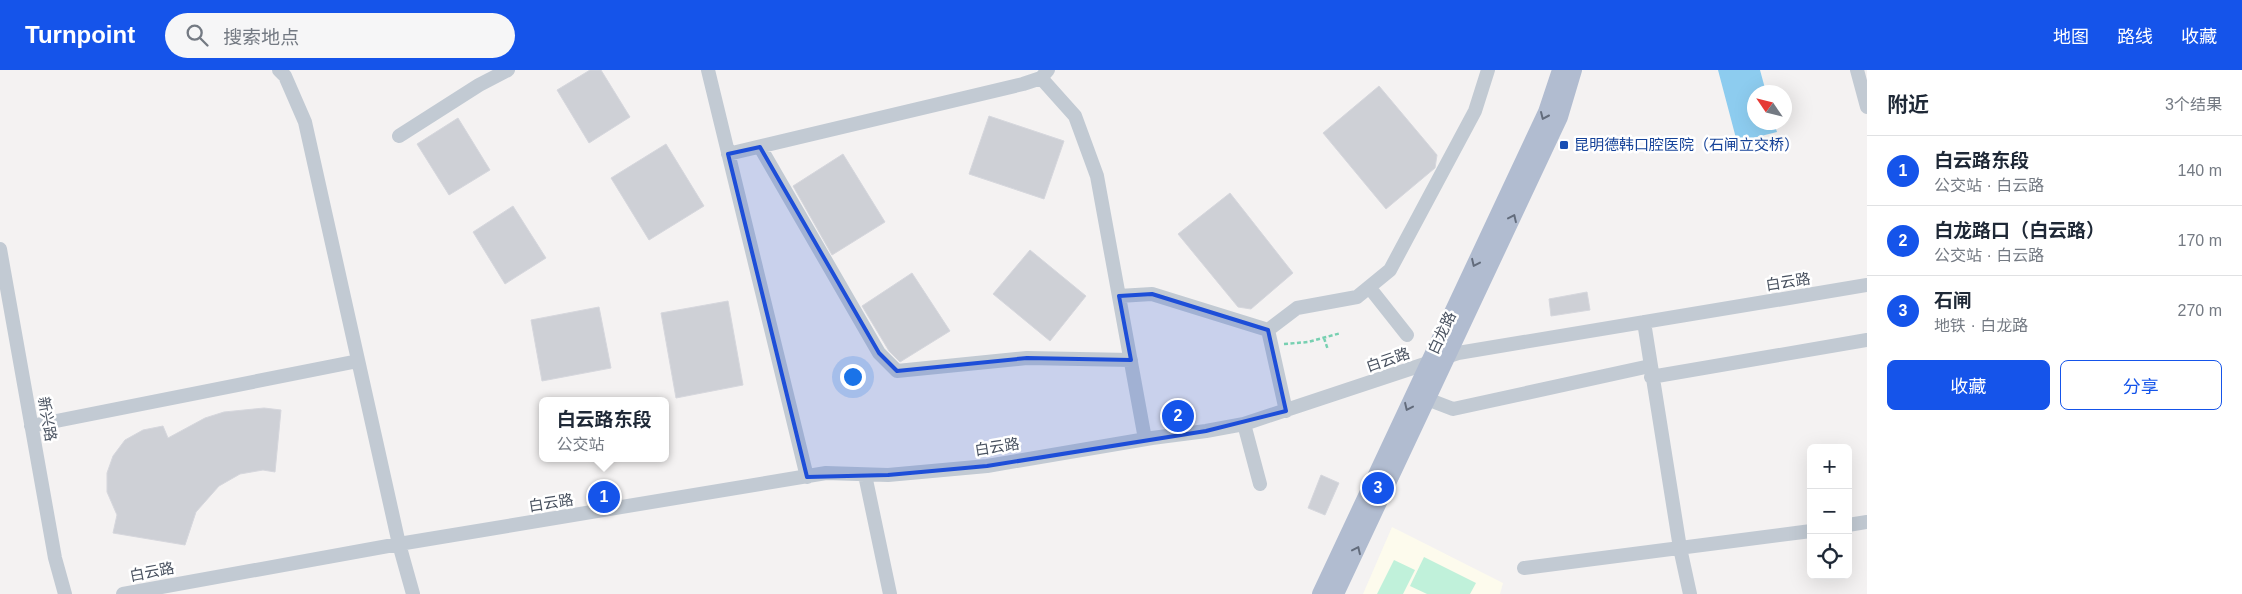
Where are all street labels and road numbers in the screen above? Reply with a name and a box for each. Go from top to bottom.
street label: 白云路 [1764,270,1811,293]
street label: 白龙路 [1424,309,1459,357]
street label: 白云路 [1364,344,1412,375]
street label: 新兴路 [35,395,60,443]
street label: 白云路 [973,435,1020,458]
street label: 白云路 [527,491,574,514]
street label: 白云路 [128,559,176,584]

